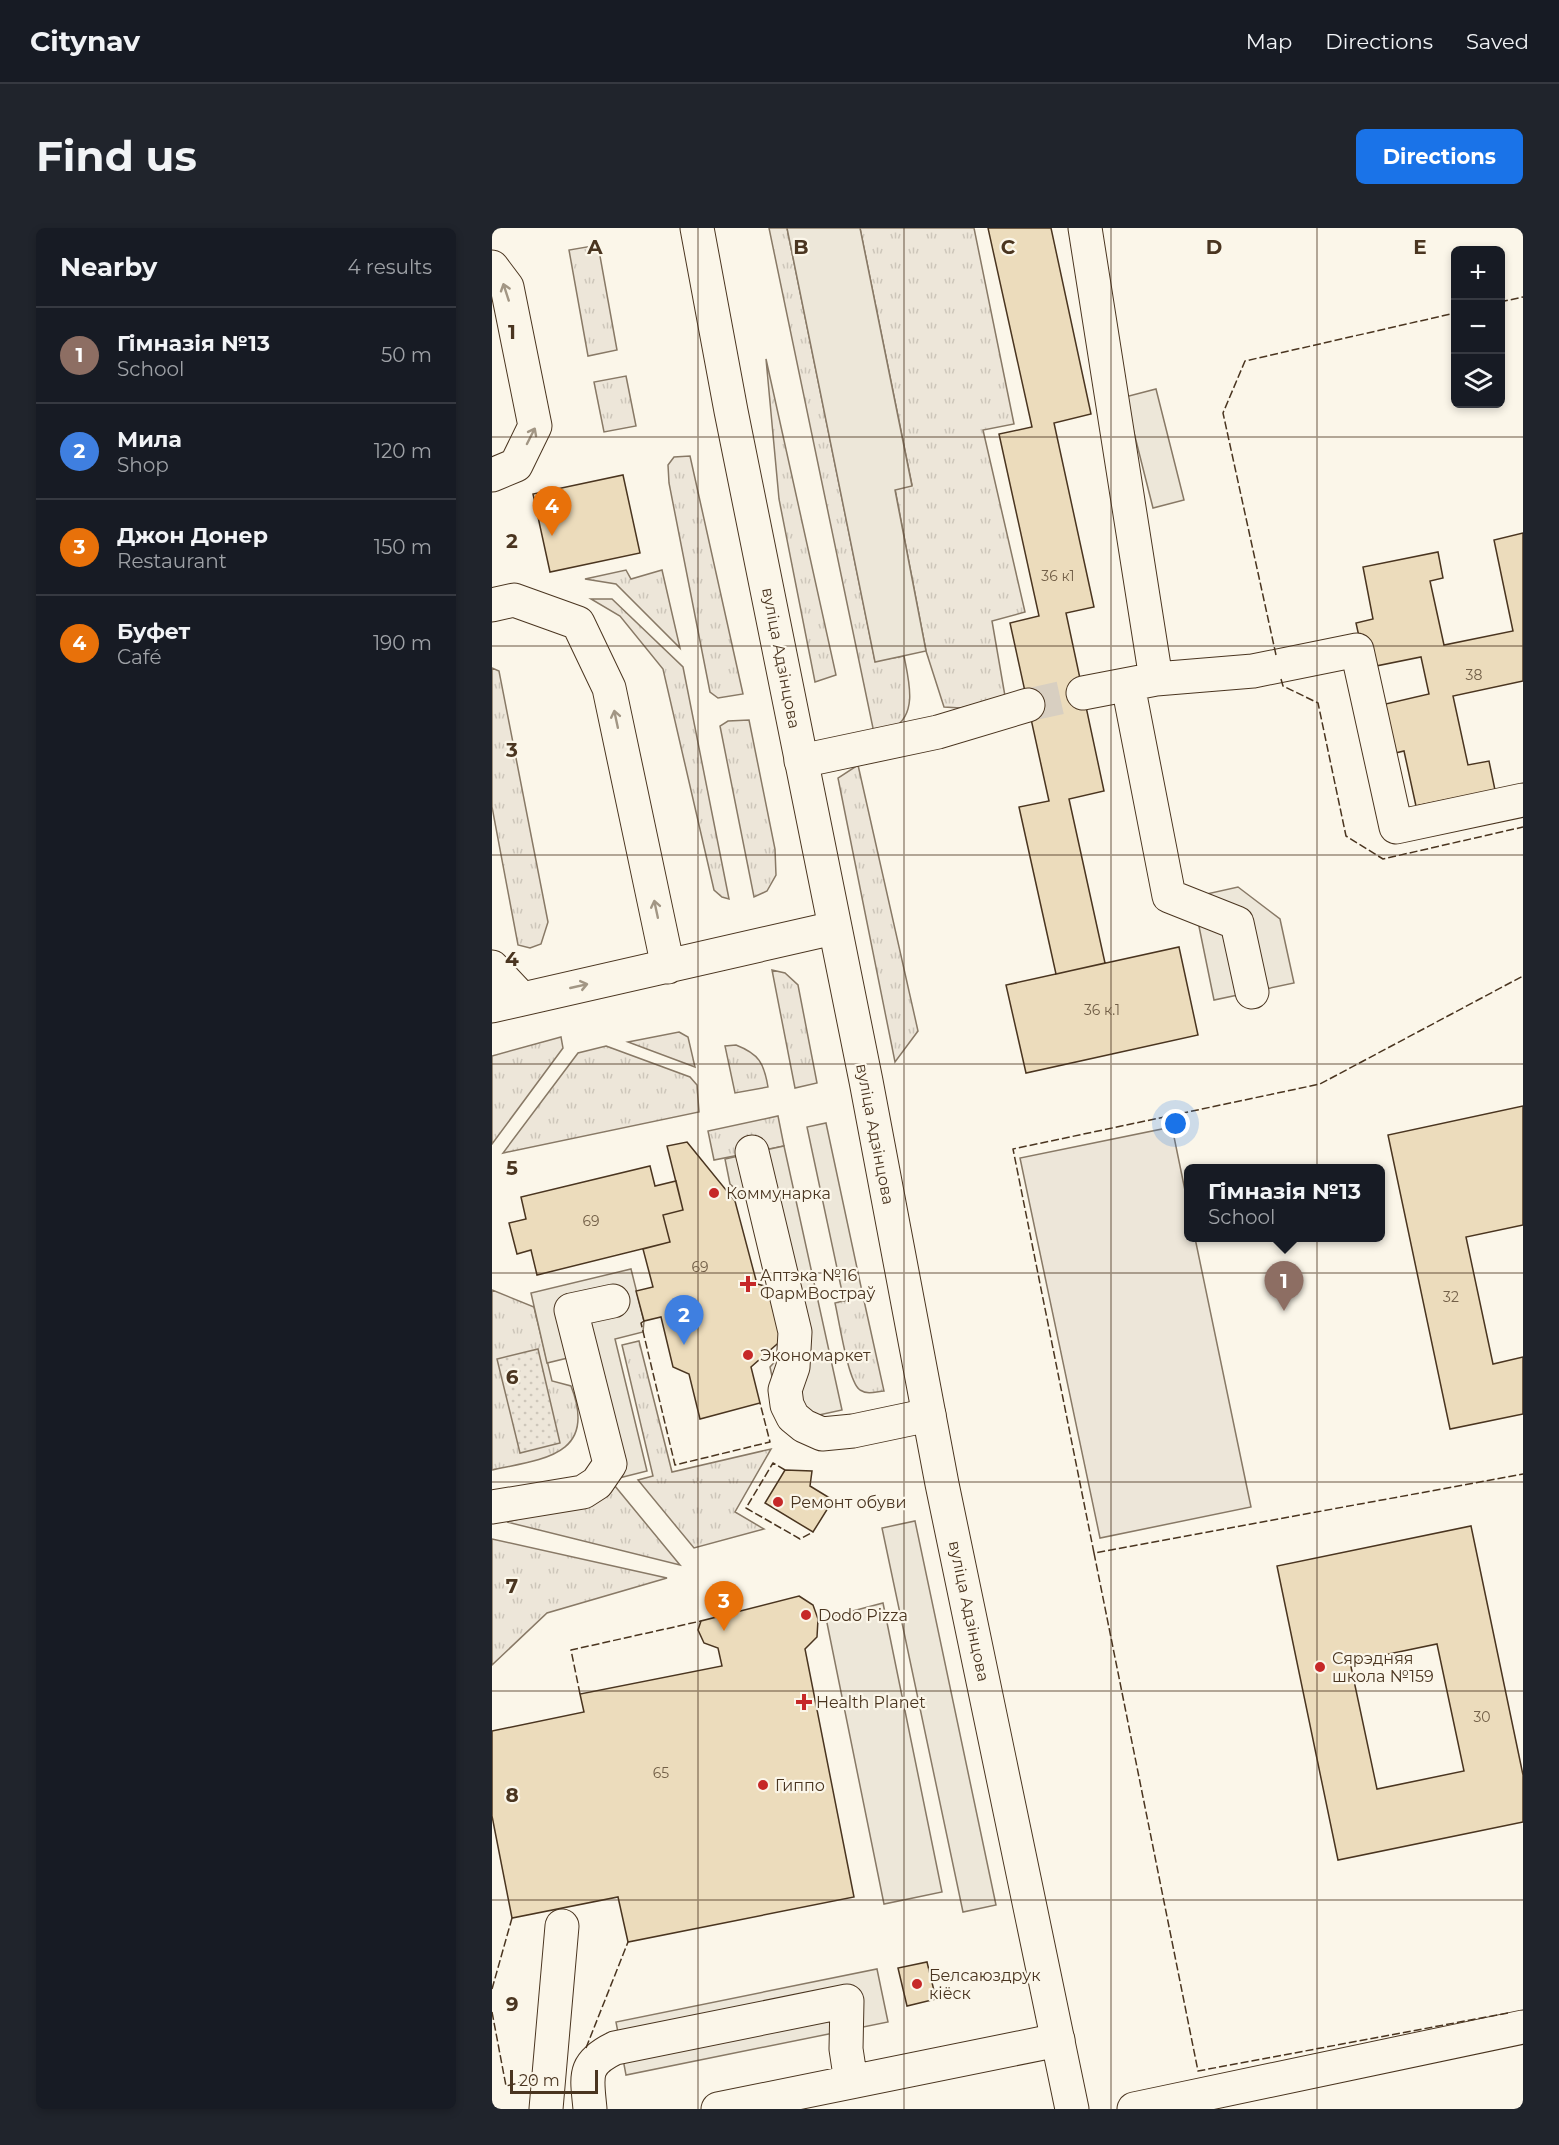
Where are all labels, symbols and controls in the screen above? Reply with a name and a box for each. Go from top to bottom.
text: Citynav [30,24,140,58]
text: Map [1246,29,1292,54]
text: Directions [1325,29,1433,54]
text: Saved [1466,29,1529,54]
button: Directions [1356,129,1523,184]
text: Find us [36,130,197,182]
text: A [586,235,603,259]
text: B [793,235,809,259]
text: C [1001,235,1016,259]
text: D [1206,235,1222,259]
text: E [1413,235,1427,259]
map controls [1451,246,1505,408]
button: + [1451,246,1505,300]
text: Nearby [60,251,157,283]
text: 4 results [347,255,432,279]
one-way arrow [500,283,511,302]
button: − [1451,300,1505,354]
text: 1 [508,320,516,344]
text: Гімназія №13 [117,330,270,357]
text: 1 [76,343,83,367]
text: 50 m [381,343,432,367]
button: layers [1451,354,1505,408]
text: School [117,357,184,381]
text: Мила [117,426,182,453]
one-way arrow [525,427,537,445]
text: 2 [74,439,85,463]
text: 120 m [374,439,432,463]
text: Shop [117,453,169,477]
pin: 4 [532,486,572,536]
text: Джон Донер [117,522,268,549]
text: 2 [506,529,518,553]
text: 3 [74,535,85,559]
text: 150 m [374,535,432,559]
text: Restaurant [117,549,227,573]
house number: 36 к1 [1041,567,1075,585]
street label: вуліца Адзінцова [758,586,804,730]
text: Буфет [117,618,190,645]
text: 4 [73,631,86,655]
text: 190 m [373,631,432,655]
text: Café [117,645,162,669]
house number: 38 [1466,666,1482,684]
one-way arrow [609,709,621,728]
text: 3 [505,738,518,762]
one-way arrow [650,900,661,920]
text: 4 [505,947,519,971]
one-way arrow [570,980,589,992]
house number: 36 к.1 [1084,1001,1120,1019]
street label: вуліца Адзінцова [852,1062,898,1206]
your location [1161,1109,1190,1138]
text: 5 [506,1156,518,1180]
popup [1184,1164,1385,1242]
text: Гімназія №13 [1208,1178,1361,1205]
place label: Коммунарка [726,1184,831,1203]
marker: Коммунарка [707,1186,721,1200]
text: School [1208,1205,1275,1229]
house number: 69 [582,1212,600,1230]
house number: 69 [691,1258,709,1276]
pin: 1 [1264,1262,1304,1311]
place label: Аптэка №16 ФармВостраў [760,1266,875,1303]
marker: Аптэка №16 ФармВостраў [741,1277,755,1291]
house number: 32 [1443,1288,1459,1306]
pin: 2 [664,1296,704,1345]
place label: Экономаркет [760,1346,871,1365]
marker: Экономаркет [741,1348,755,1362]
text: 6 [506,1365,519,1389]
place label: Ремонт обуви [790,1493,907,1512]
marker: Ремонт обуви [771,1495,785,1509]
street label: вуліца Адзінцова [945,1539,993,1683]
text: 7 [506,1574,518,1598]
pin: 3 [704,1582,744,1631]
place label: Dodo Pizza [818,1606,908,1625]
marker: Dodo Pizza [799,1608,813,1622]
place label: Сярэдняя школа №159 [1332,1649,1434,1686]
marker: Сярэдняя школа №159 [1313,1660,1327,1674]
place label: Health Planet [816,1693,926,1712]
marker: Health Planet [797,1695,811,1709]
house number: 30 [1473,1708,1491,1726]
house number: 65 [653,1764,669,1782]
place label: Гиппо [775,1776,825,1795]
marker: Гиппо [756,1778,770,1792]
text: 8 [505,1783,519,1807]
place label: Белсаюздрук кіёск [929,1966,1041,2003]
marker: Белсаюздрук кіёск [910,1977,924,1991]
text: 9 [506,1992,518,2016]
scale bar [510,2067,598,2094]
text: 20 m [519,2071,560,2090]

